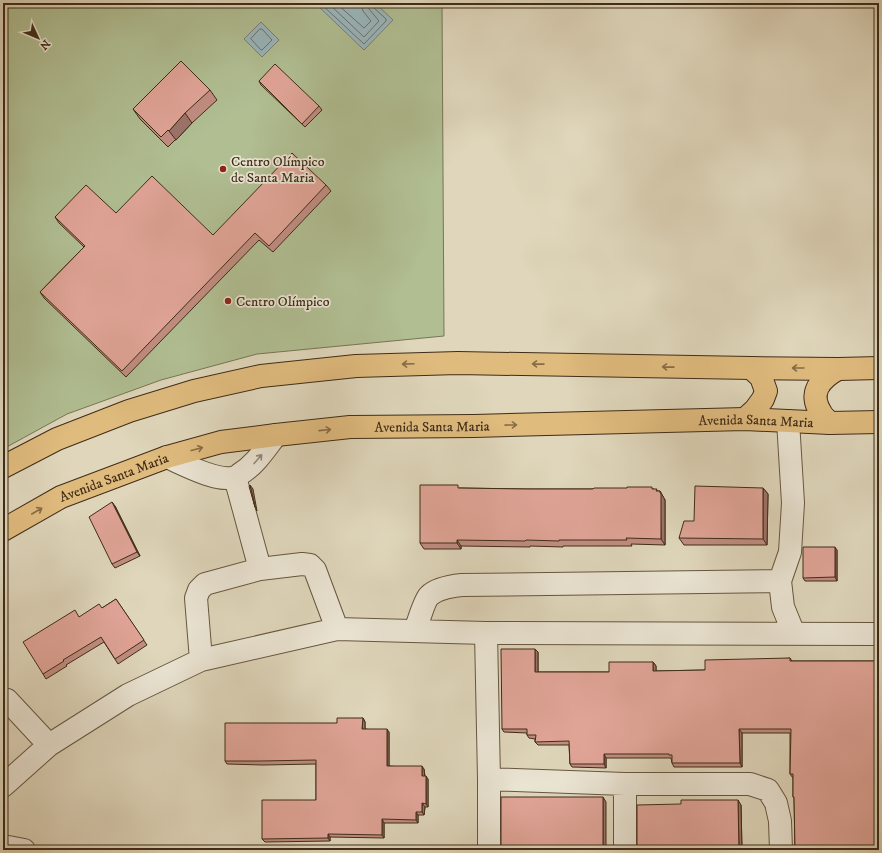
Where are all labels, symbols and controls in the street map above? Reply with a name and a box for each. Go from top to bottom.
north arrow [18,18,58,58]
text: N [36,36,53,52]
place label: Centro Olímpico de Santa Maria [231,153,325,187]
marker: Centro Olímpico de Santa Maria [218,164,228,174]
place label: Centro Olímpico [236,293,330,311]
marker: Centro Olímpico [223,296,233,306]
one-way arrow [402,360,415,368]
one-way arrow [532,360,545,368]
one-way arrow [662,363,675,370]
one-way arrow [792,365,805,372]
street label: Avenida Santa Maria [698,411,814,432]
street label: Avenida Santa Maria [374,418,490,437]
one-way arrow [504,421,517,428]
one-way arrow [318,426,331,433]
one-way arrow [190,445,203,452]
street label: Avenida Santa Maria [57,449,171,507]
one-way arrow [253,453,262,464]
one-way arrow [31,507,43,515]

